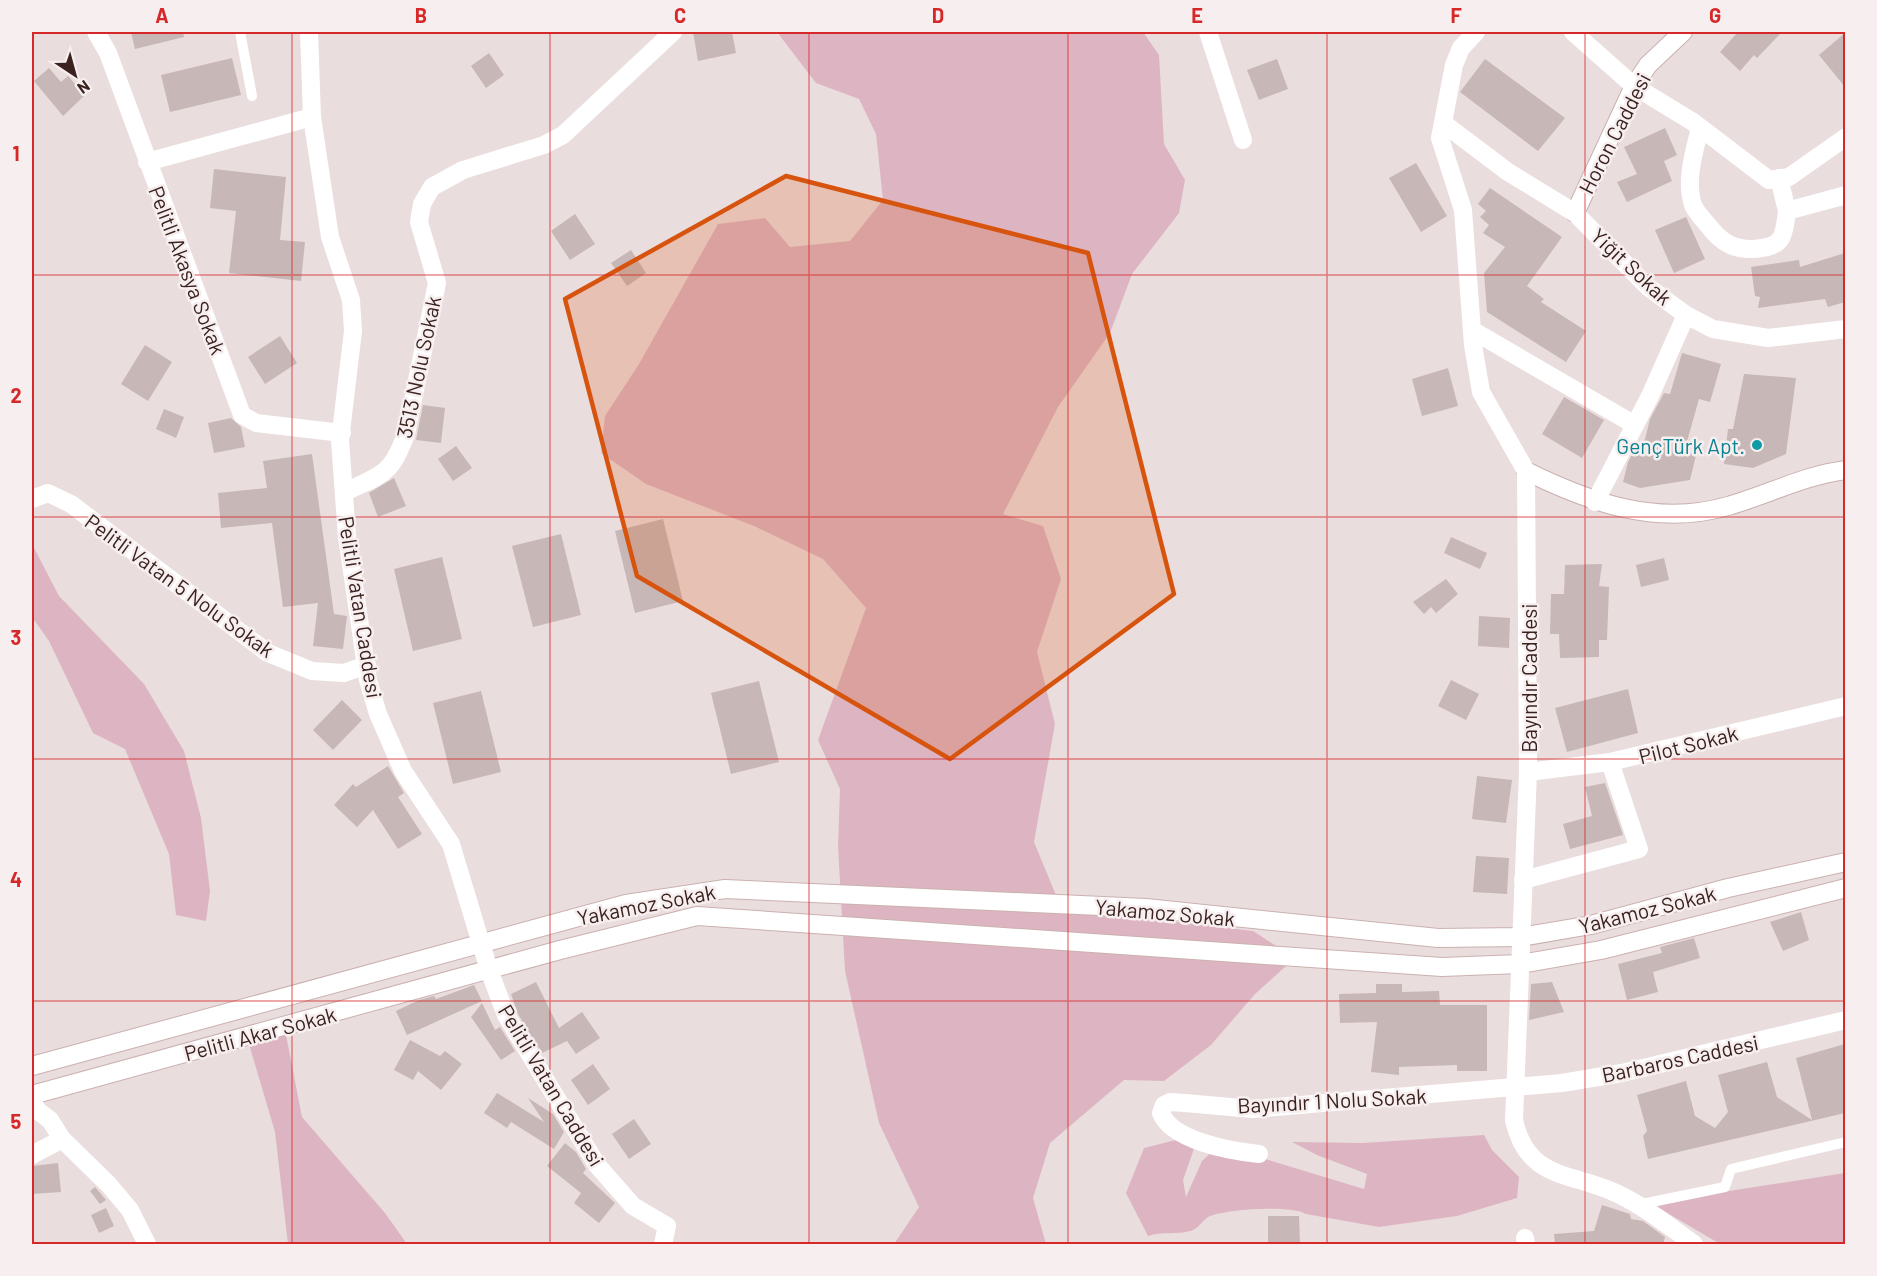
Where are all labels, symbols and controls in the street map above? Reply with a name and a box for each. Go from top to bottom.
text: A [155,3,169,27]
text: B [415,3,427,27]
text: C [674,3,686,27]
text: D [932,3,944,27]
text: E [1191,3,1203,27]
text: F [1450,3,1462,27]
text: G [1709,3,1721,27]
north arrow [45,45,105,105]
street label: Horon Caddesi [1573,68,1655,198]
text: N [74,77,94,98]
text: 1 [12,141,20,165]
street label: Pelitli Akasya Sokak [144,182,232,358]
street label: Yiğit Sokak [1587,222,1677,310]
street label: 3513 Nolu Sokak [391,294,445,440]
text: 2 [10,383,22,407]
place label: GençTürk Apt. [1616,433,1745,458]
marker: GençTürk Apt. [1750,438,1764,452]
street label: Pelitli Vatan 5 Nolu Sokak [81,508,279,662]
street label: Pelitli Vatan Caddesi [334,514,388,700]
street label: Bayındır Caddesi [1516,603,1541,753]
text: 3 [11,625,21,649]
street label: Pilot Sokak [1636,720,1740,768]
text: 4 [10,867,22,891]
street label: Yakamoz Sokak [575,878,717,930]
street label: Yakamoz Sokak [1576,880,1718,938]
street label: Yakamoz Sokak [1094,893,1236,931]
street label: Pelitli Vatan Caddesi [494,1000,610,1170]
street label: Pelitli Akar Sokak [181,1001,339,1065]
street label: Barbaros Caddesi [1599,1029,1761,1087]
street label: Bayındır 1 Nolu Sokak [1237,1083,1427,1117]
text: 5 [11,1109,22,1133]

